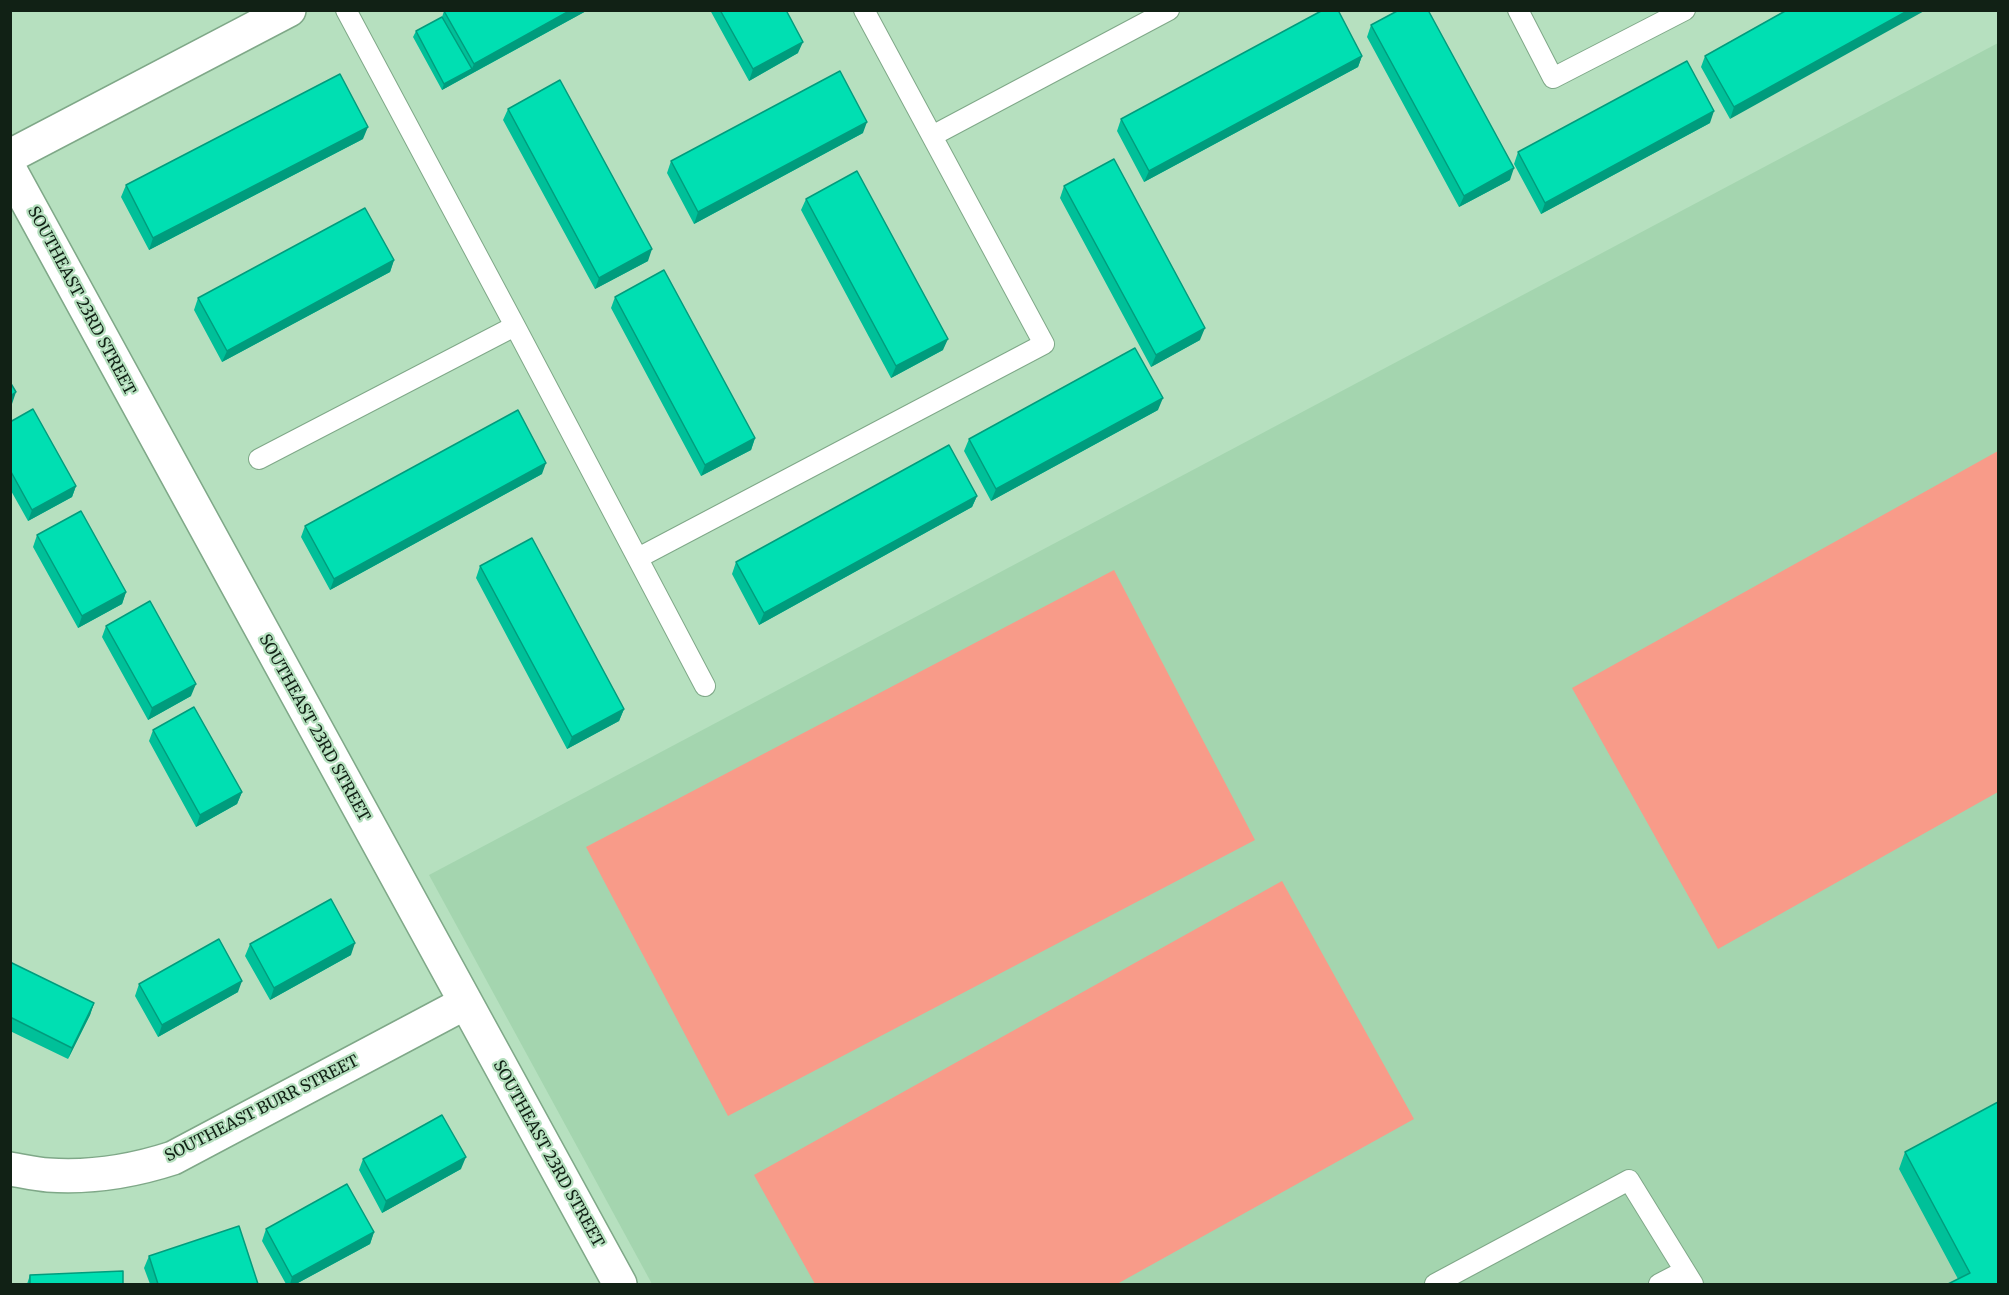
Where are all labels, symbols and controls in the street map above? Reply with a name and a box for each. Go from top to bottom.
street label: SOUTHEAST 23RD STREET [23,203,139,399]
street label: SOUTHEAST 23RD STREET [254,631,374,825]
street label: SOUTHEAST BURR STREET [162,1052,362,1166]
street label: SOUTHEAST 23RD STREET [488,1057,608,1251]

